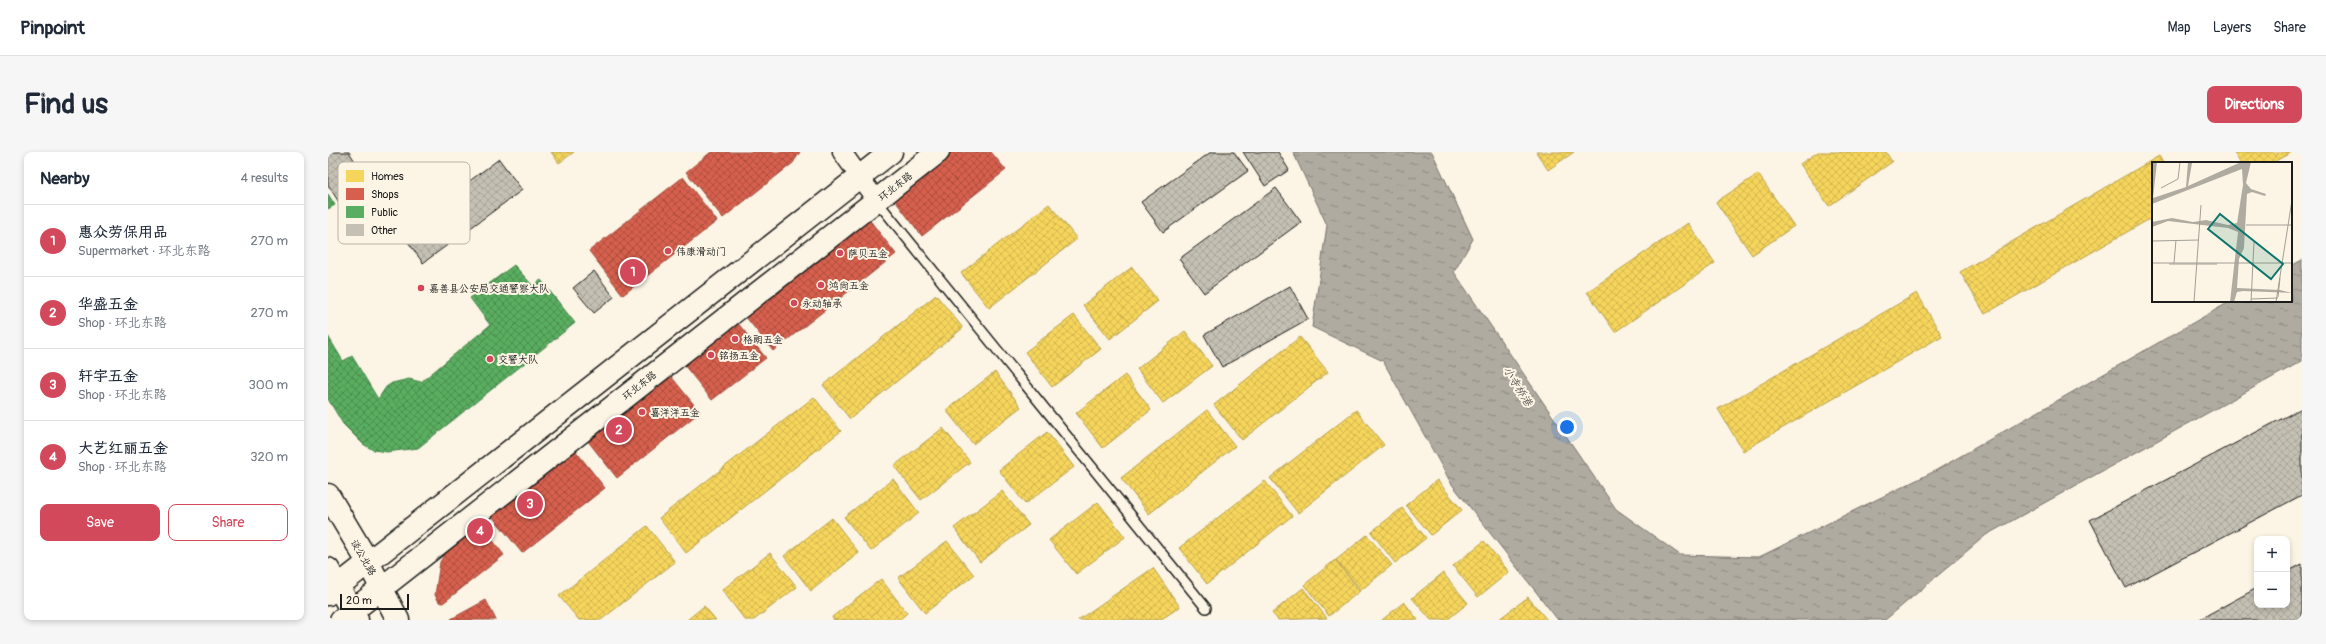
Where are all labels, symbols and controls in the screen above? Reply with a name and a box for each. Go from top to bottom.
text: Pinpoint [20,16,85,40]
text: Map [2168,19,2191,36]
text: Layers [2213,19,2251,36]
text: Share [2273,19,2306,36]
button: Directions [2207,86,2302,123]
text: Find us [24,87,108,122]
legend [338,162,470,244]
inset map [2152,162,2292,302]
text: Nearby [40,168,89,189]
text: 4 results [241,170,288,186]
text: Homes [371,170,404,183]
street label: 环北东路 [876,170,915,204]
text: Shops [371,188,399,201]
text: Public [371,206,399,219]
text: 惠众劳保用品 [78,223,168,242]
text: Other [371,224,397,237]
text: 1 [50,233,56,249]
text: 270 m [251,233,288,249]
text: Supermarket · 环北东路 [78,243,210,259]
marker: 伟康滑动门 [663,246,673,256]
place label: 伟康滑动门 [676,246,726,258]
marker: 萨贝五金 [835,248,845,258]
place label: 萨贝五金 [848,248,888,260]
pin: 1 [620,257,646,287]
marker: 鸿尚五金 [816,280,826,290]
place label: 鸿尚五金 [829,280,869,292]
marker: 嘉善县公安局交通警察大队 [416,283,426,293]
place label: 嘉善县公安局交通警察大队 [429,283,549,295]
text: 华盛五金 [78,295,138,314]
marker: 永动轴承 [789,298,799,308]
place label: 永动轴承 [802,298,843,310]
text: 2 [49,305,57,321]
text: 270 m [251,305,288,321]
text: Shop · 环北东路 [78,315,167,331]
marker: 格朗五金 [730,334,740,344]
place label: 格朗五金 [743,334,783,346]
marker: 铭扬五金 [706,350,716,360]
place label: 铭扬五金 [719,350,759,362]
marker: 交警大队 [485,354,495,364]
place label: 交警大队 [498,354,538,366]
water label: 小寺桥港 [1500,364,1535,409]
text: 轩宇五金 [78,367,138,386]
street label: 环北东路 [620,369,659,403]
text: 3 [49,377,57,393]
text: 300 m [249,377,288,393]
text: Shop · 环北东路 [78,387,167,403]
marker: 喜洋洋五金 [637,407,647,417]
place label: 喜洋洋五金 [650,407,700,419]
pin: 2 [606,415,632,445]
your location [1557,417,1577,437]
text: 大艺红丽五金 [78,439,168,458]
text: 4 [49,449,57,465]
text: 320 m [250,449,288,465]
text: Shop · 环北东路 [78,459,167,475]
pin: 3 [517,489,543,519]
button: Save [40,504,160,541]
button: Share [168,504,288,541]
pin: 4 [467,516,493,546]
map controls [2254,536,2290,608]
button: + [2254,536,2290,572]
street label: 谈公北路 [348,537,378,578]
button: − [2254,572,2290,608]
scale bar [340,592,409,611]
text: 20 m [346,594,372,607]

